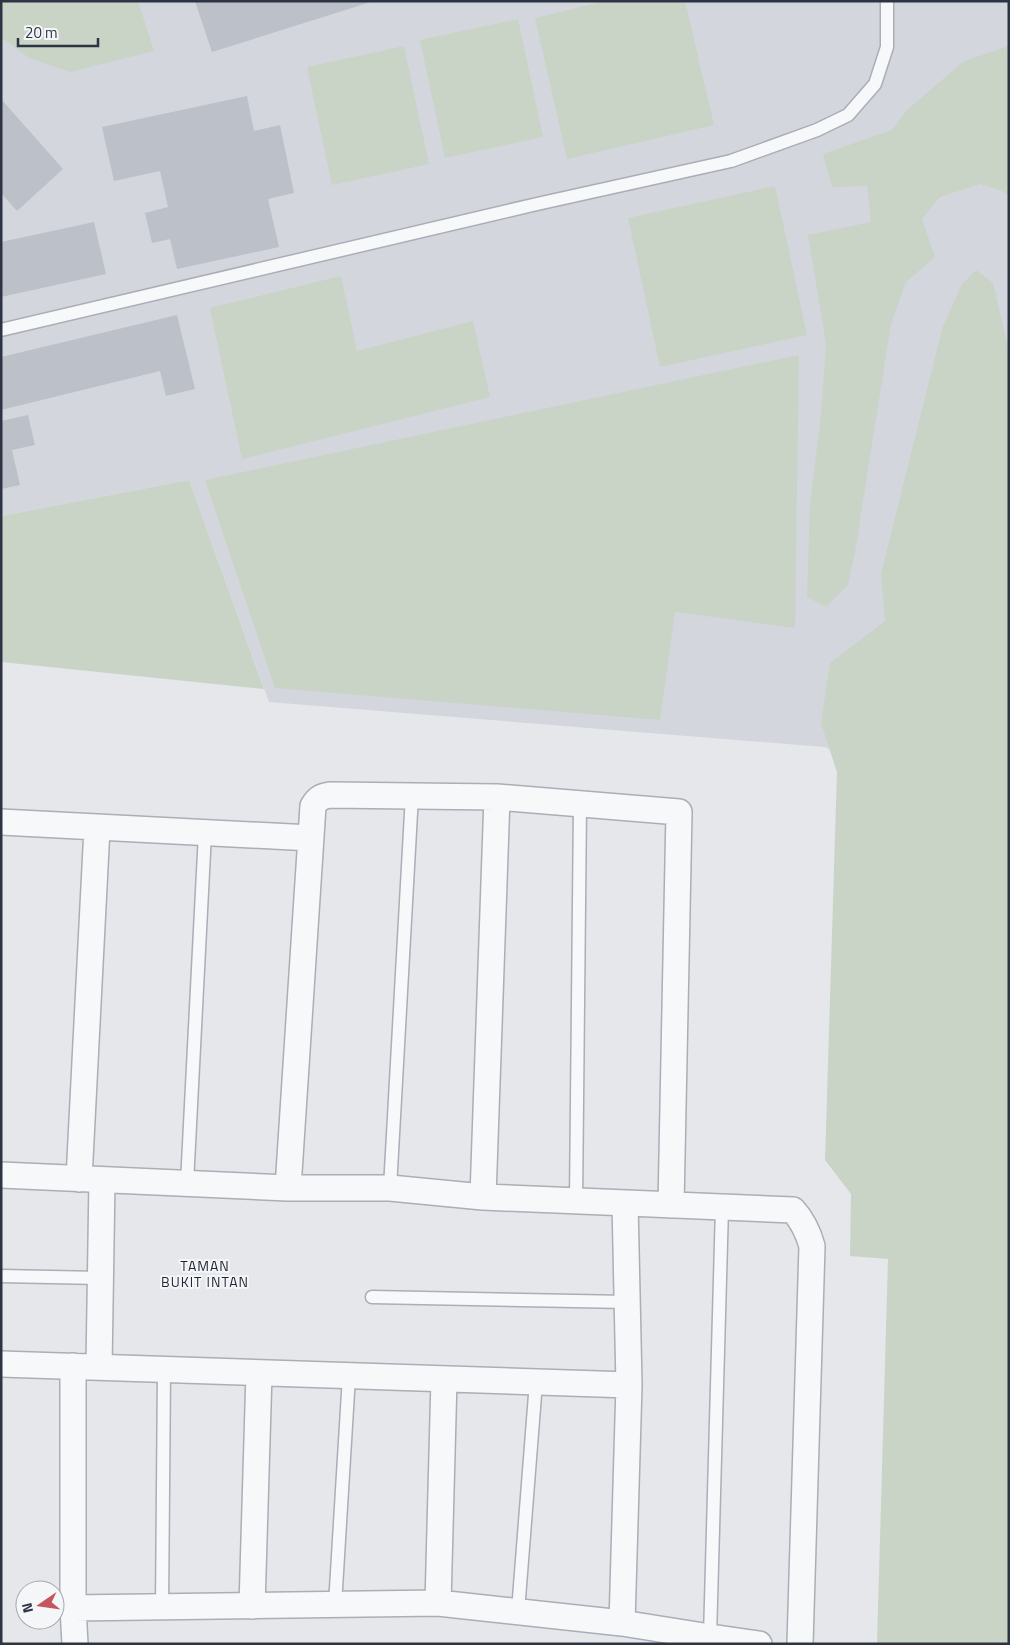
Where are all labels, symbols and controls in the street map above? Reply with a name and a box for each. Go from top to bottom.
scale bar [18,15,98,47]
text: 20 m [25,21,58,44]
district label: TAMAN BUKIT INTAN [161,1255,249,1292]
north arrow [15,1580,65,1630]
text: N [16,1601,38,1615]

